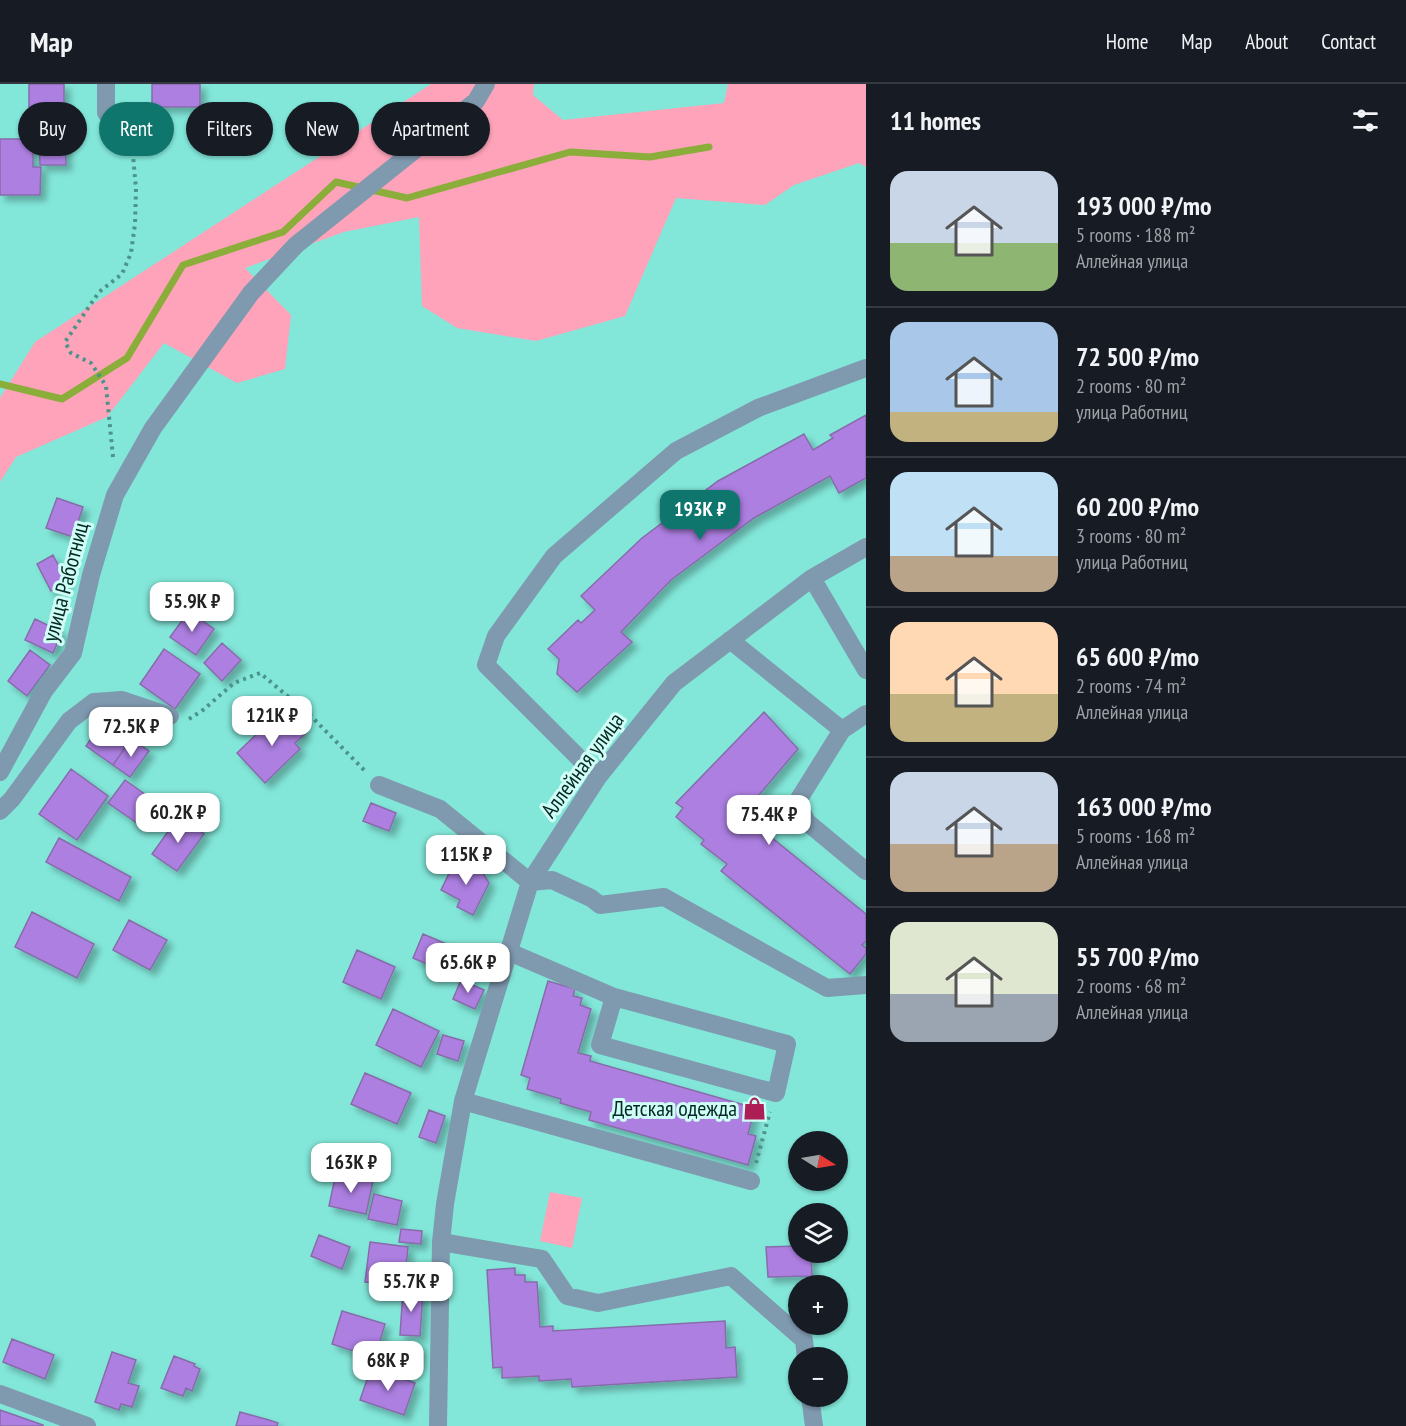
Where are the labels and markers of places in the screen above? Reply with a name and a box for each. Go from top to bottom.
pin: 193K ₽ [651,490,749,541]
pin: 55.9K ₽ [137,582,247,633]
pin: 121K ₽ [223,696,321,747]
pin: 72.5K ₽ [76,707,186,758]
pin: 60.2K ₽ [123,793,233,844]
pin: 75.4K ₽ [714,795,824,846]
pin: 115K ₽ [417,835,515,886]
pin: 65.6K ₽ [413,943,523,994]
place label: Детская одежда [612,1094,737,1122]
shop icon: Детская одежда [742,1095,768,1121]
pin: 163K ₽ [302,1143,400,1194]
pin: 55.7K ₽ [356,1262,466,1313]
pin: 68K ₽ [346,1341,430,1392]

